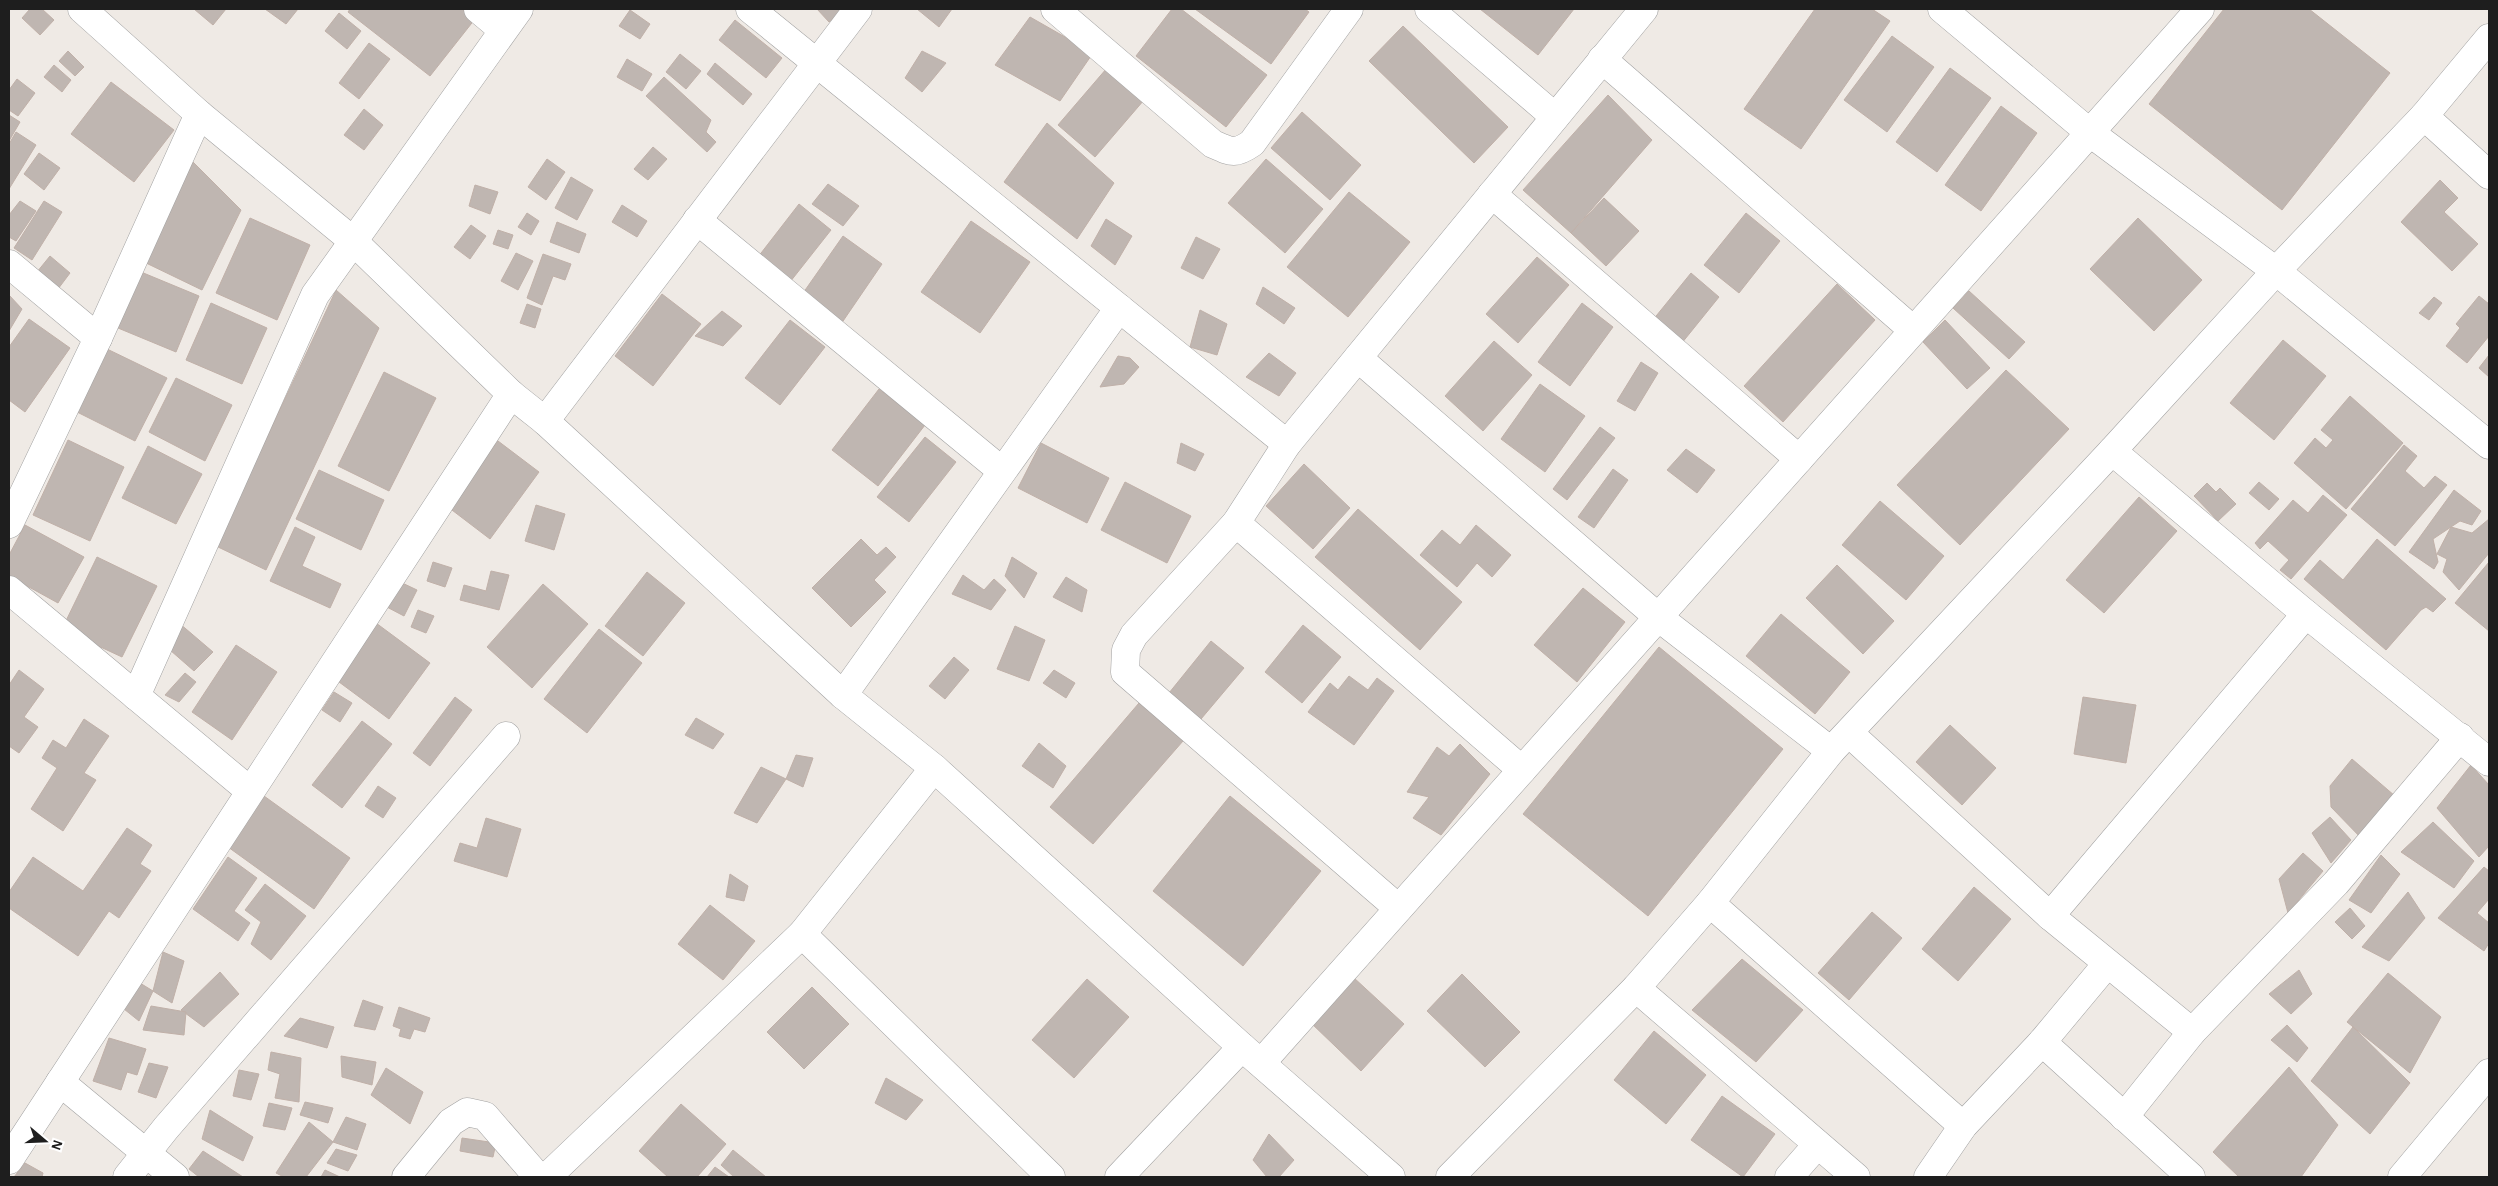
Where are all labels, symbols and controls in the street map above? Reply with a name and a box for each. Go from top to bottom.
north arrow [20,1116,70,1166]
text: N [48,1138,65,1152]

